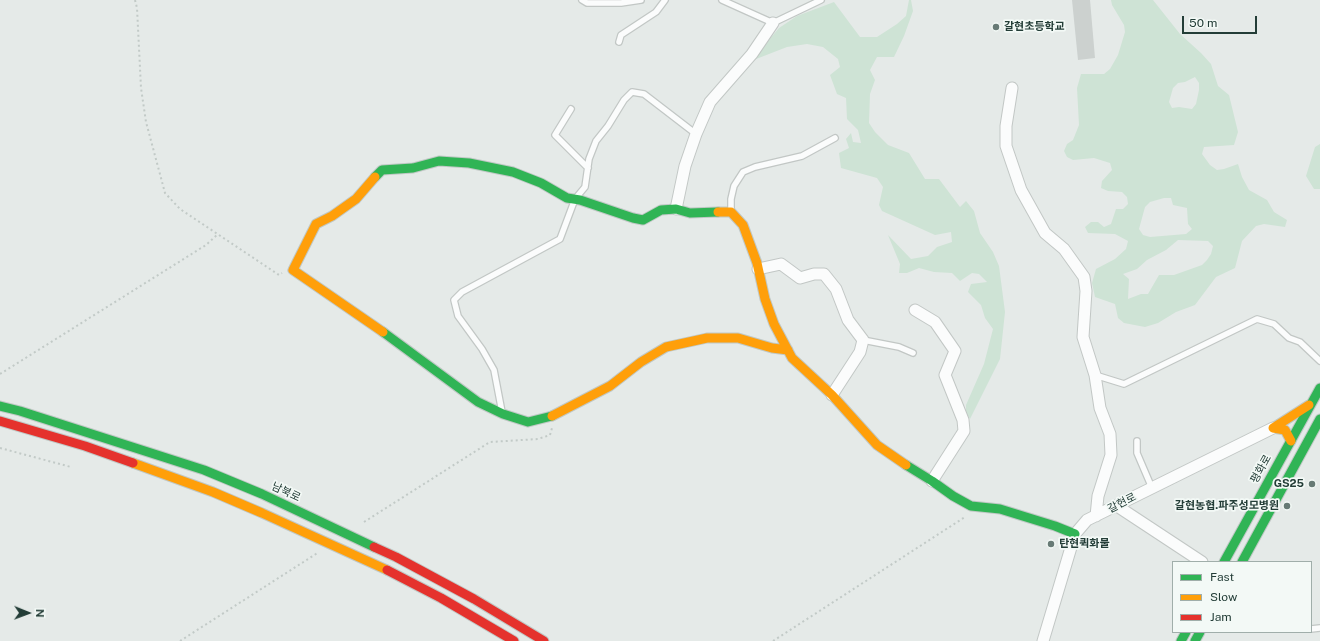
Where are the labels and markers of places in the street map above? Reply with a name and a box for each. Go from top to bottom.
place label: 갈현초등학교 [1004,20,1065,34]
marker: 갈현초등학교 [991,22,1001,32]
place label: GS25 [1274,477,1304,491]
marker: GS25 [1307,479,1317,489]
place label: 갈현농협.파주성모병원 [1175,499,1279,513]
marker: 갈현농협.파주성모병원 [1282,501,1292,511]
place label: 탄현퀵화물 [1059,537,1110,551]
marker: 탄현퀵화물 [1046,539,1056,549]

